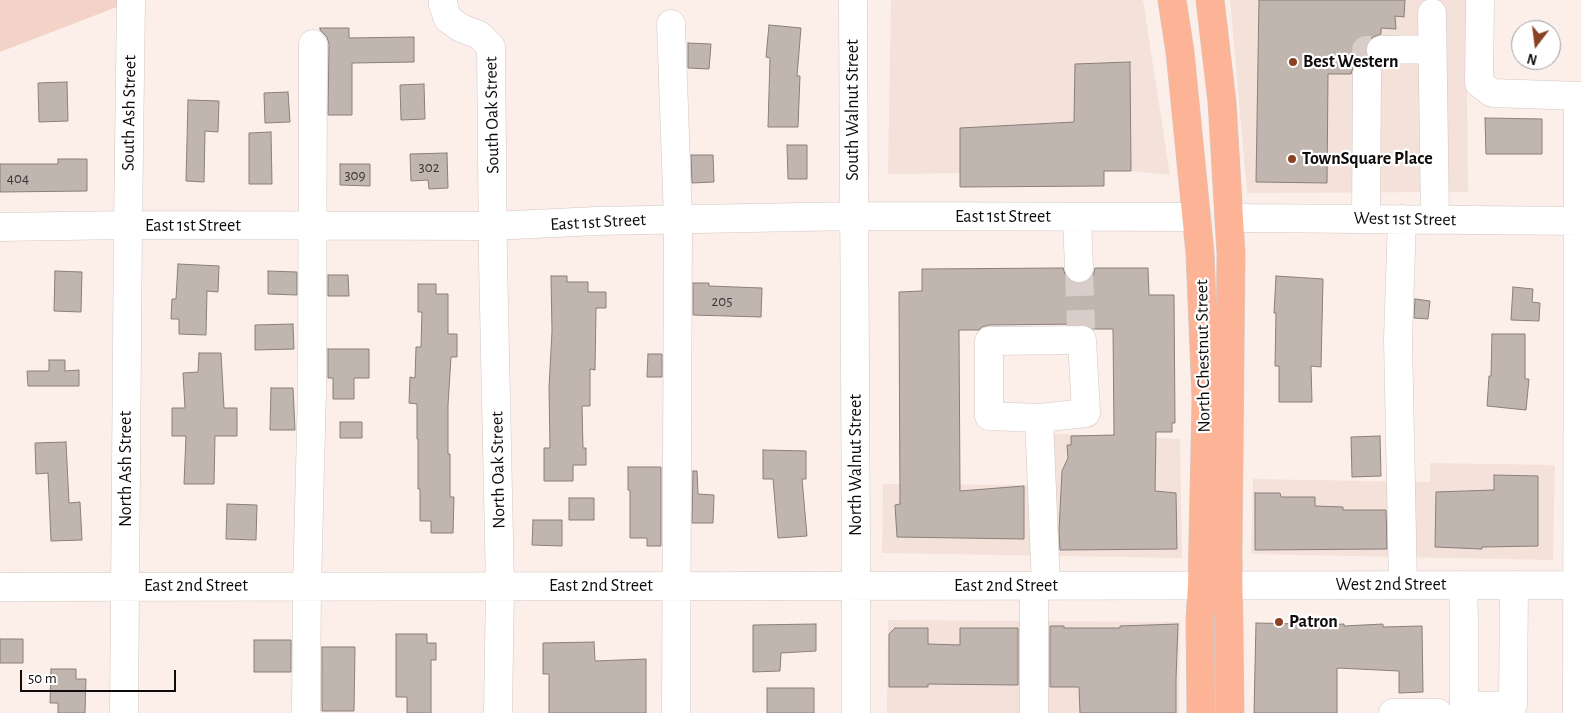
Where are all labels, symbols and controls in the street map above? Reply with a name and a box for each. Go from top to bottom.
north arrow [1511,20,1561,70]
street label: South Walnut Street [842,39,864,181]
place label: Best Western [1303,51,1399,73]
text: N [1526,51,1539,67]
street label: South Ash Street [117,55,141,171]
street label: South Oak Street [480,56,504,174]
marker: Best Western [1287,56,1299,68]
place label: TownSquare Place [1302,148,1433,170]
marker: TownSquare Place [1286,153,1298,165]
house number: 302 [419,158,439,176]
house number: 309 [344,166,366,184]
house number: 404 [7,169,29,187]
street label: East 1st Street [955,206,1051,228]
street label: West 1st Street [1353,207,1457,231]
street label: East 1st Street [550,209,646,235]
street label: East 1st Street [145,215,241,237]
street label: North Chestnut Street [1191,279,1215,433]
house number: 205 [711,292,733,310]
street label: North Walnut Street [845,394,867,536]
street label: North Ash Street [115,411,137,527]
street label: North Oak Street [486,411,510,529]
street label: West 2nd Street [1335,574,1447,596]
street label: East 2nd Street [144,575,248,597]
street label: East 2nd Street [549,575,653,597]
street label: East 2nd Street [954,575,1058,597]
place label: Patron [1289,611,1338,633]
marker: Patron [1273,616,1285,628]
scale bar [22,660,179,692]
text: 50 m [28,671,57,686]

